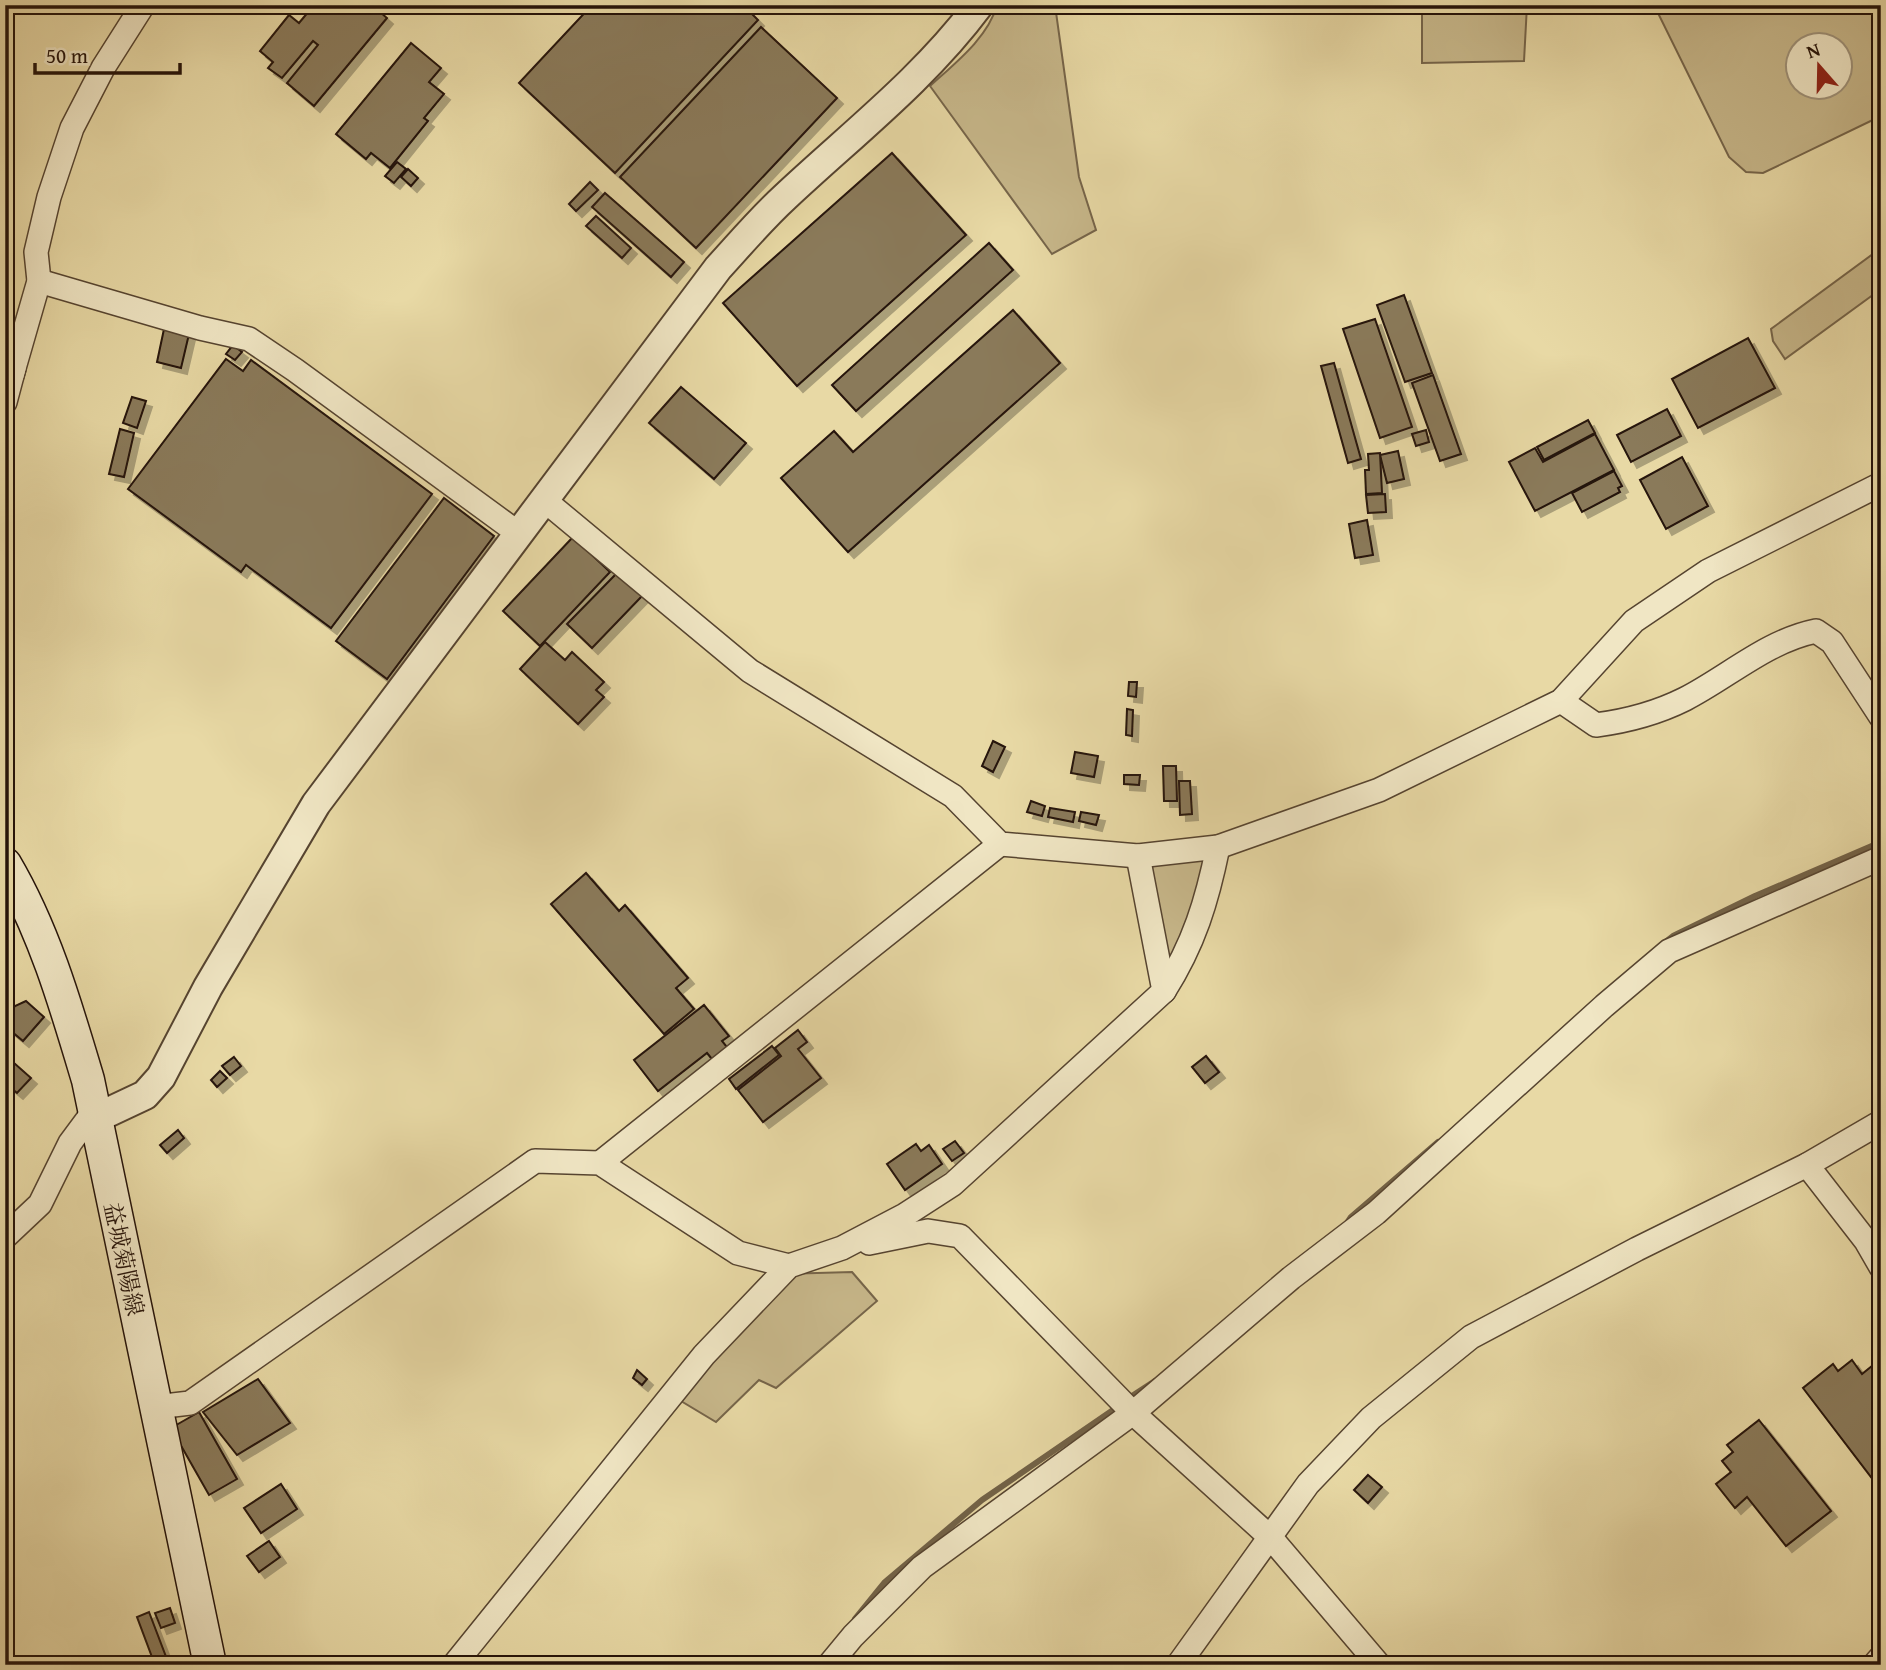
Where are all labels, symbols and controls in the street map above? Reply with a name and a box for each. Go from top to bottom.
scale bar [35,32,180,76]
north arrow [1784,32,1854,102]
text: N [1802,35,1824,65]
text: 50 m [46,40,88,71]
street label: 益城菊陽線 [96,1199,153,1319]

